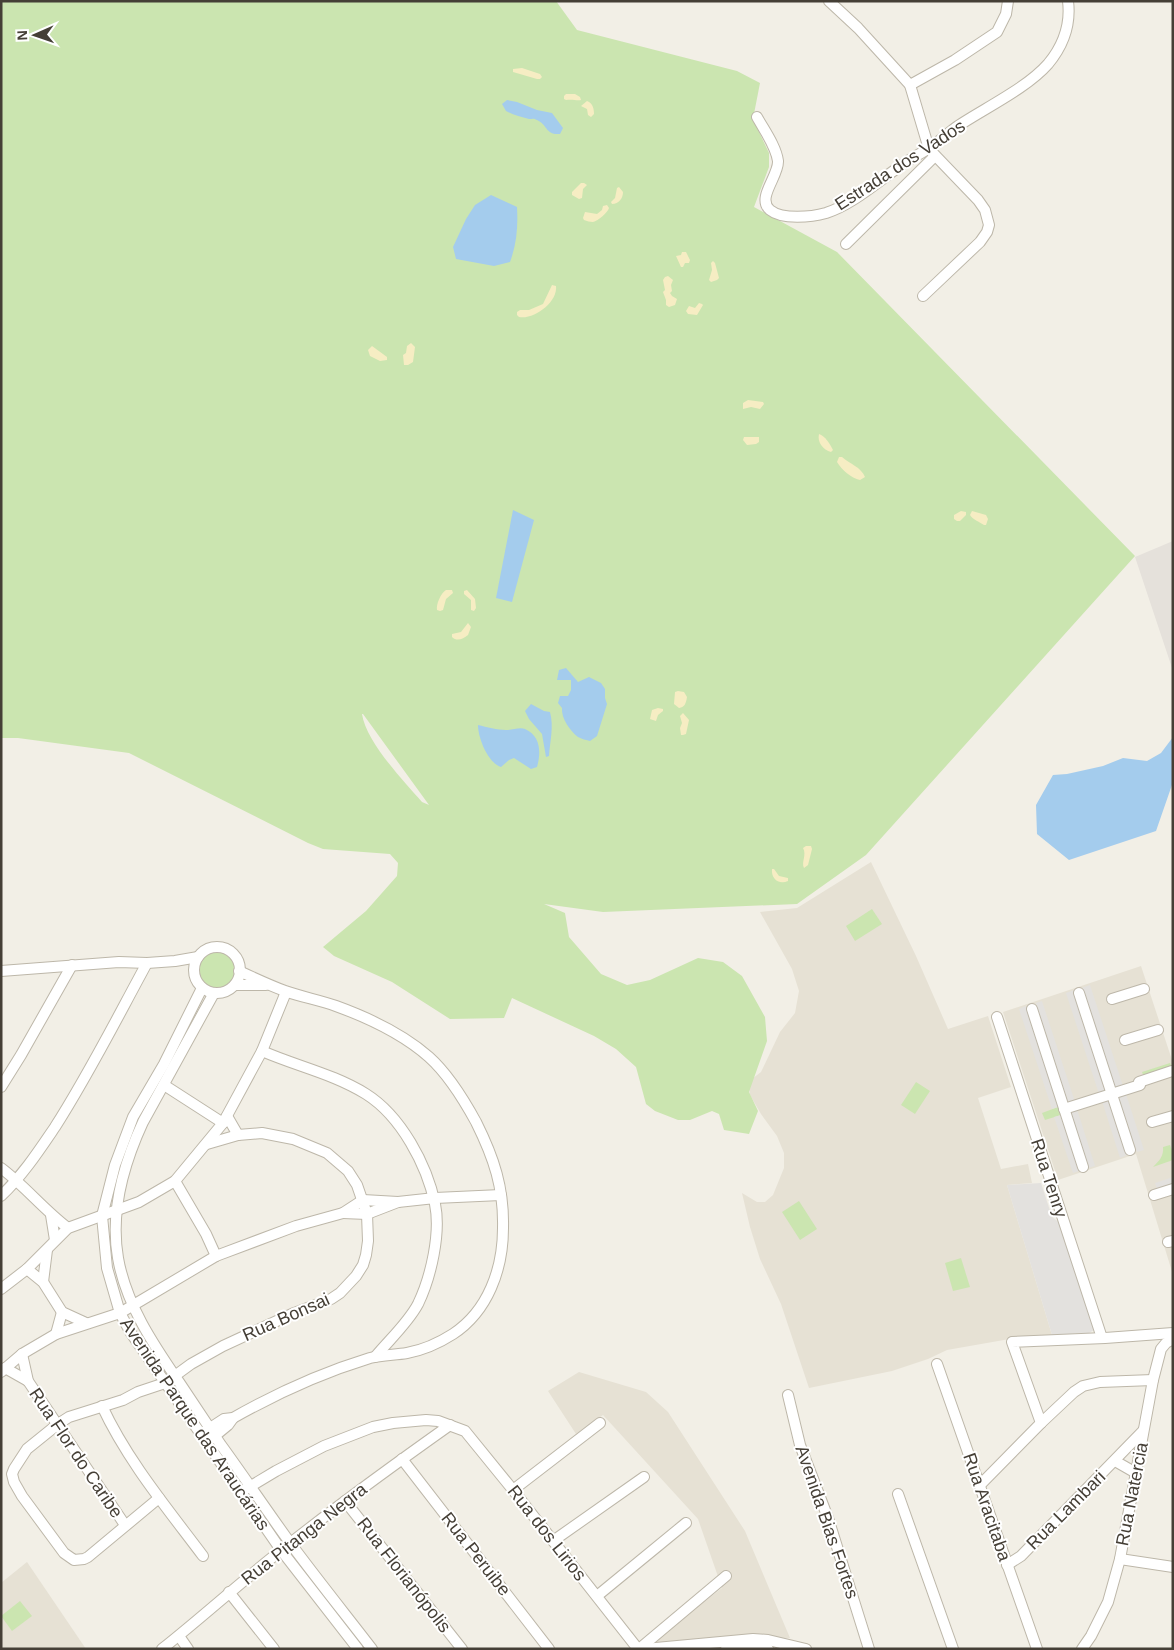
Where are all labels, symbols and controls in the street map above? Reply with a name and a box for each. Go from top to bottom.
north arrow [10,10,60,60]
text: N [14,30,30,41]
street label: Estrada dos Vados [831,116,969,214]
street label: Rua Tenry [1027,1136,1071,1220]
street label: Rua Bonsai [239,1289,333,1345]
street label: Avenida Parque das Araucárias [116,1314,274,1534]
street label: Rua Flor do Caribe [25,1384,127,1522]
street label: Rua Natercia [1112,1440,1152,1547]
street label: Avenida Bias Fortes [791,1443,863,1601]
street label: Rua Aracitaba [959,1450,1015,1565]
street label: Rua Lambari [1022,1466,1110,1554]
street label: Rua Pitanga Negra [238,1478,371,1589]
street label: Rua dos Lirios [504,1482,590,1584]
street label: Rua Peruibe [437,1508,515,1600]
street label: Rua Florianópolis [353,1514,455,1636]

